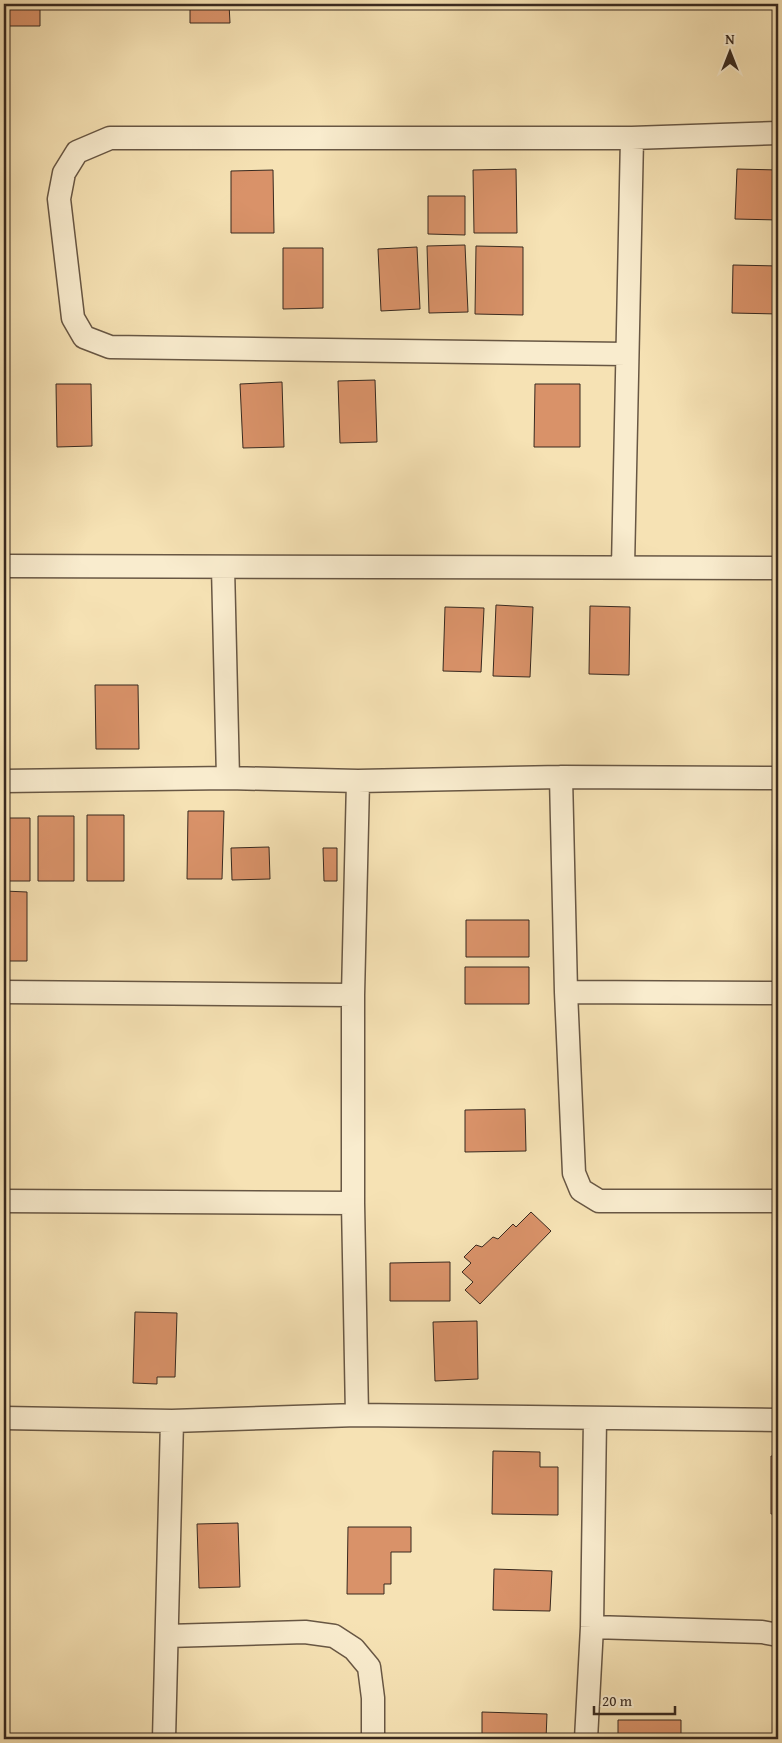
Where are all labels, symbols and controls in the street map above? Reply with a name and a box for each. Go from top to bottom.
north arrow [704,28,754,78]
text: N [725,29,735,49]
scale bar [594,1683,676,1715]
text: 20 m [602,1690,633,1711]

